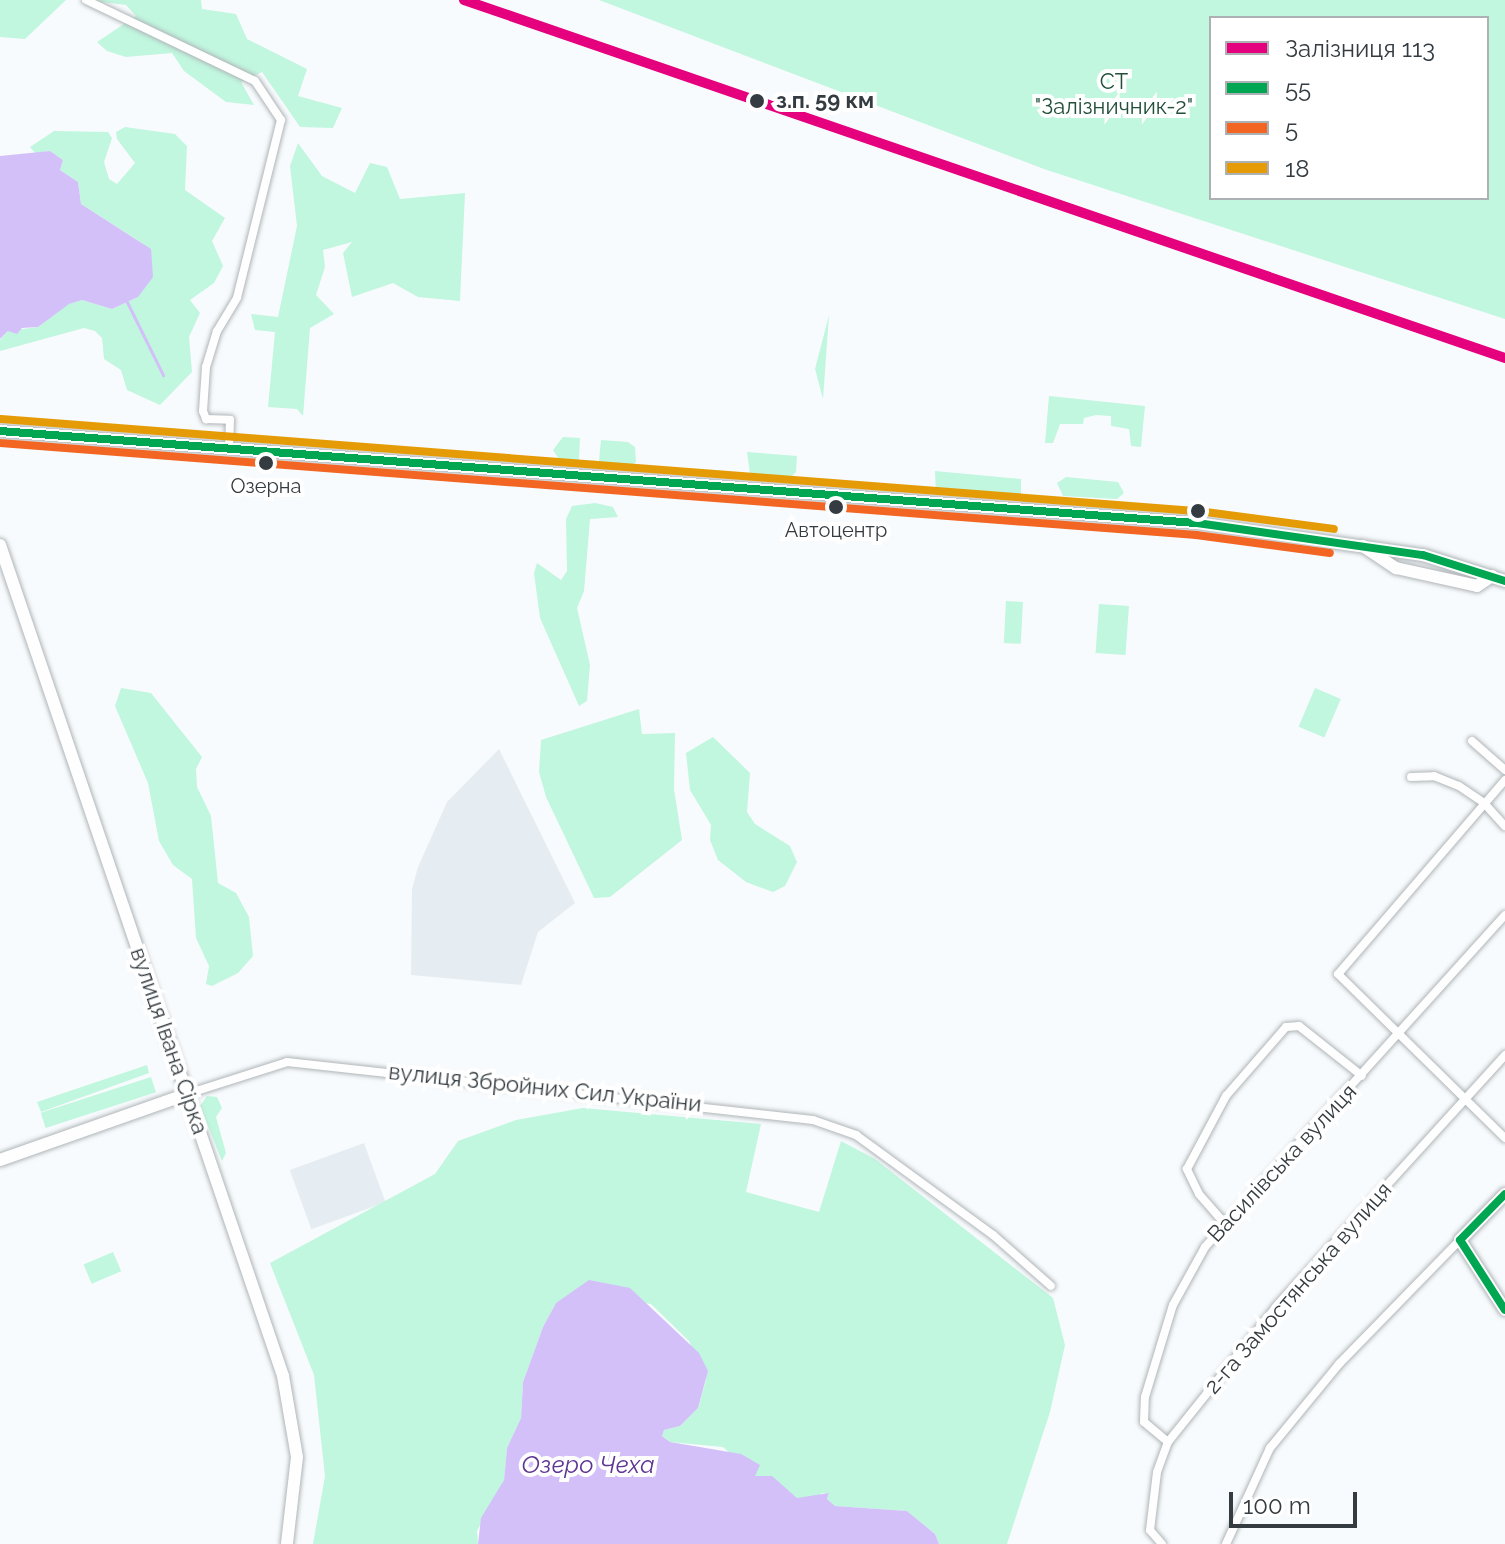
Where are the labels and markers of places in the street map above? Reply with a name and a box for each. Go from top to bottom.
place label: з.п. 59 км [776,88,874,114]
marker: з.п. 59 км [745,89,769,113]
marker: Озерна [258,455,274,471]
place label: Озерна [231,474,301,498]
marker: Автоцентр [828,499,844,515]
unlabelled marker [1190,503,1206,519]
place label: Автоцентр [785,518,887,542]

